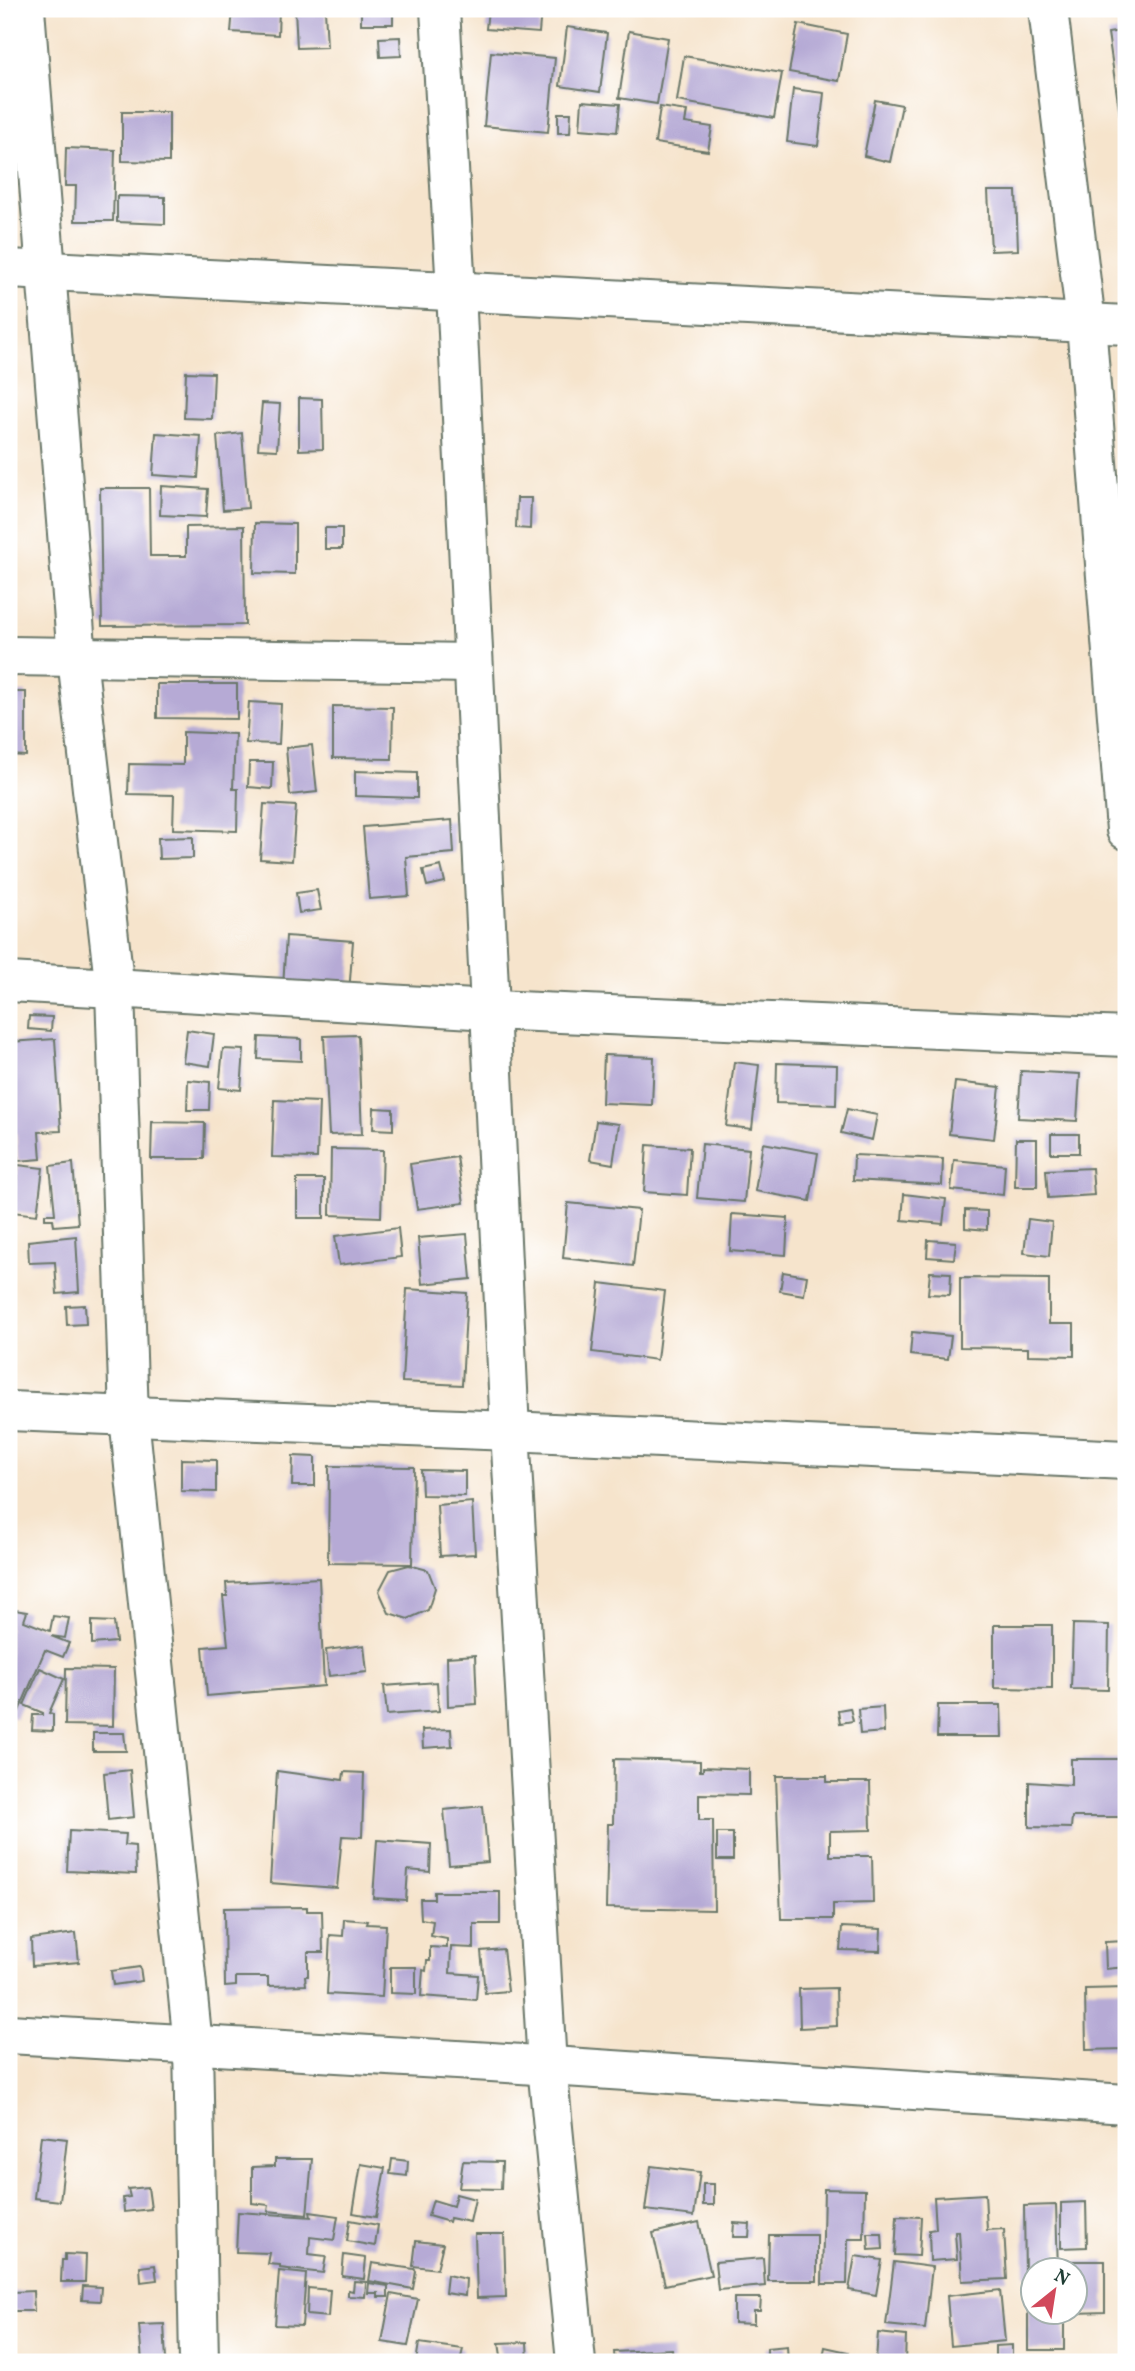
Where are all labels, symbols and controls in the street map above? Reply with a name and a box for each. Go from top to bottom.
north arrow [1020,2256,1090,2326]
text: N [1049,2263,1074,2293]

